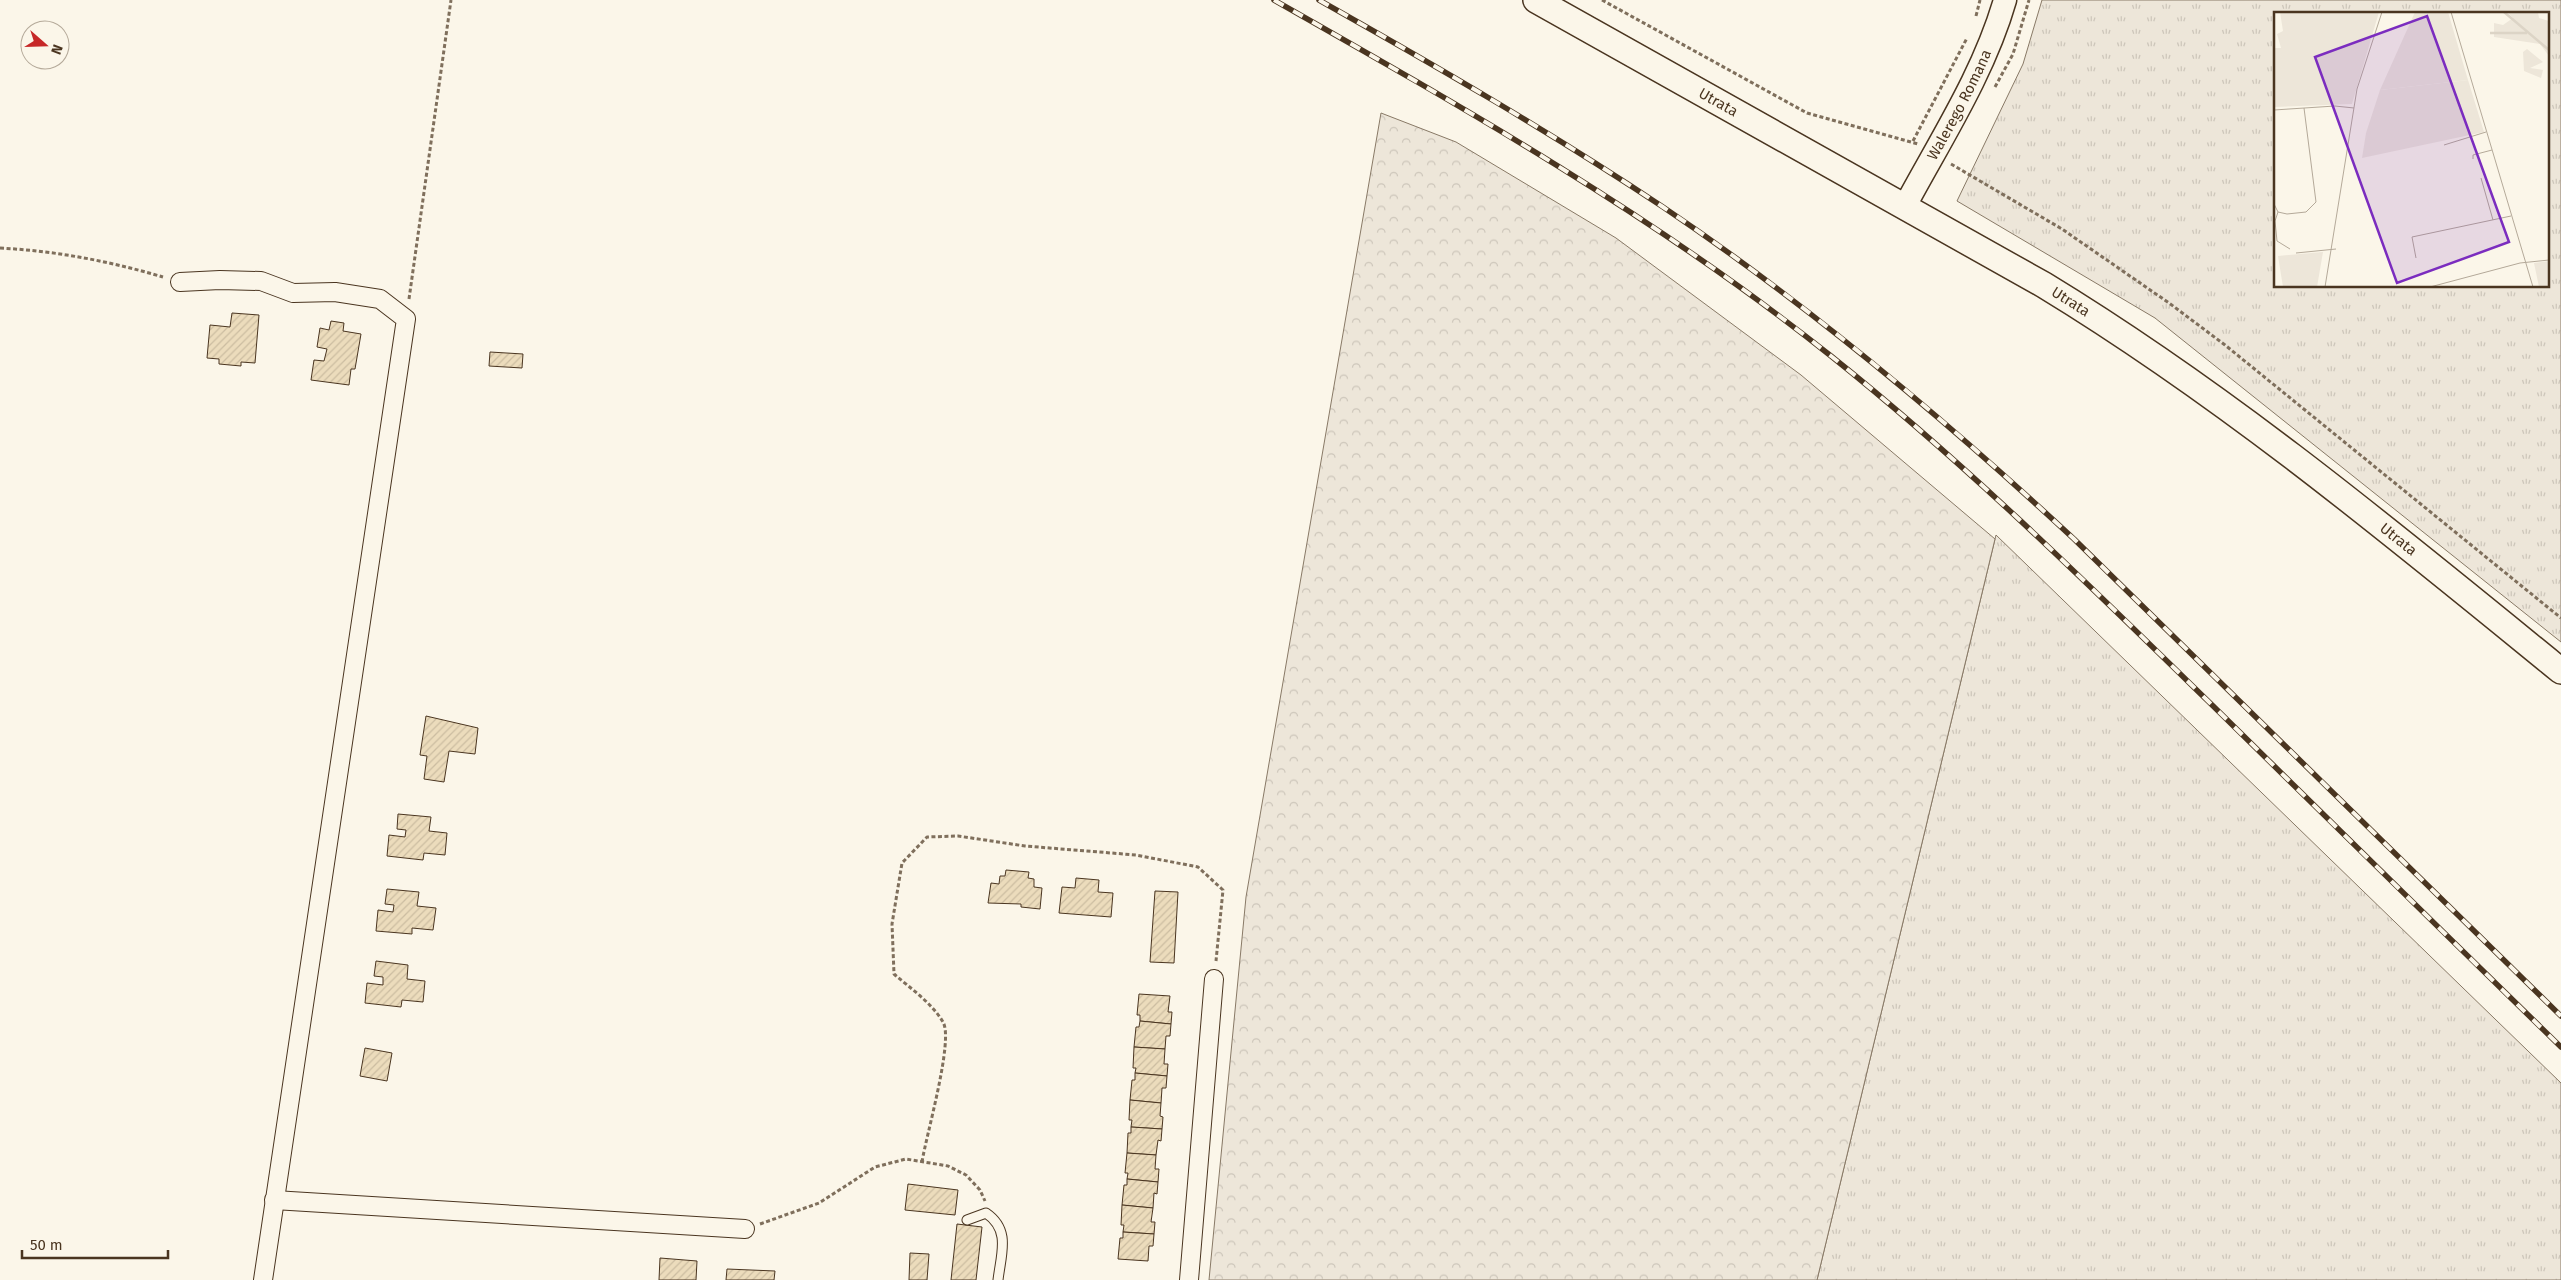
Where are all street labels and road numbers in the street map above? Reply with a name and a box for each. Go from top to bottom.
street label: Walerego Romana [1923,47,1995,163]
street label: Utrata [1695,84,1741,120]
street label: Utrata [2048,283,2094,320]
street label: Utrata [2376,519,2421,559]

